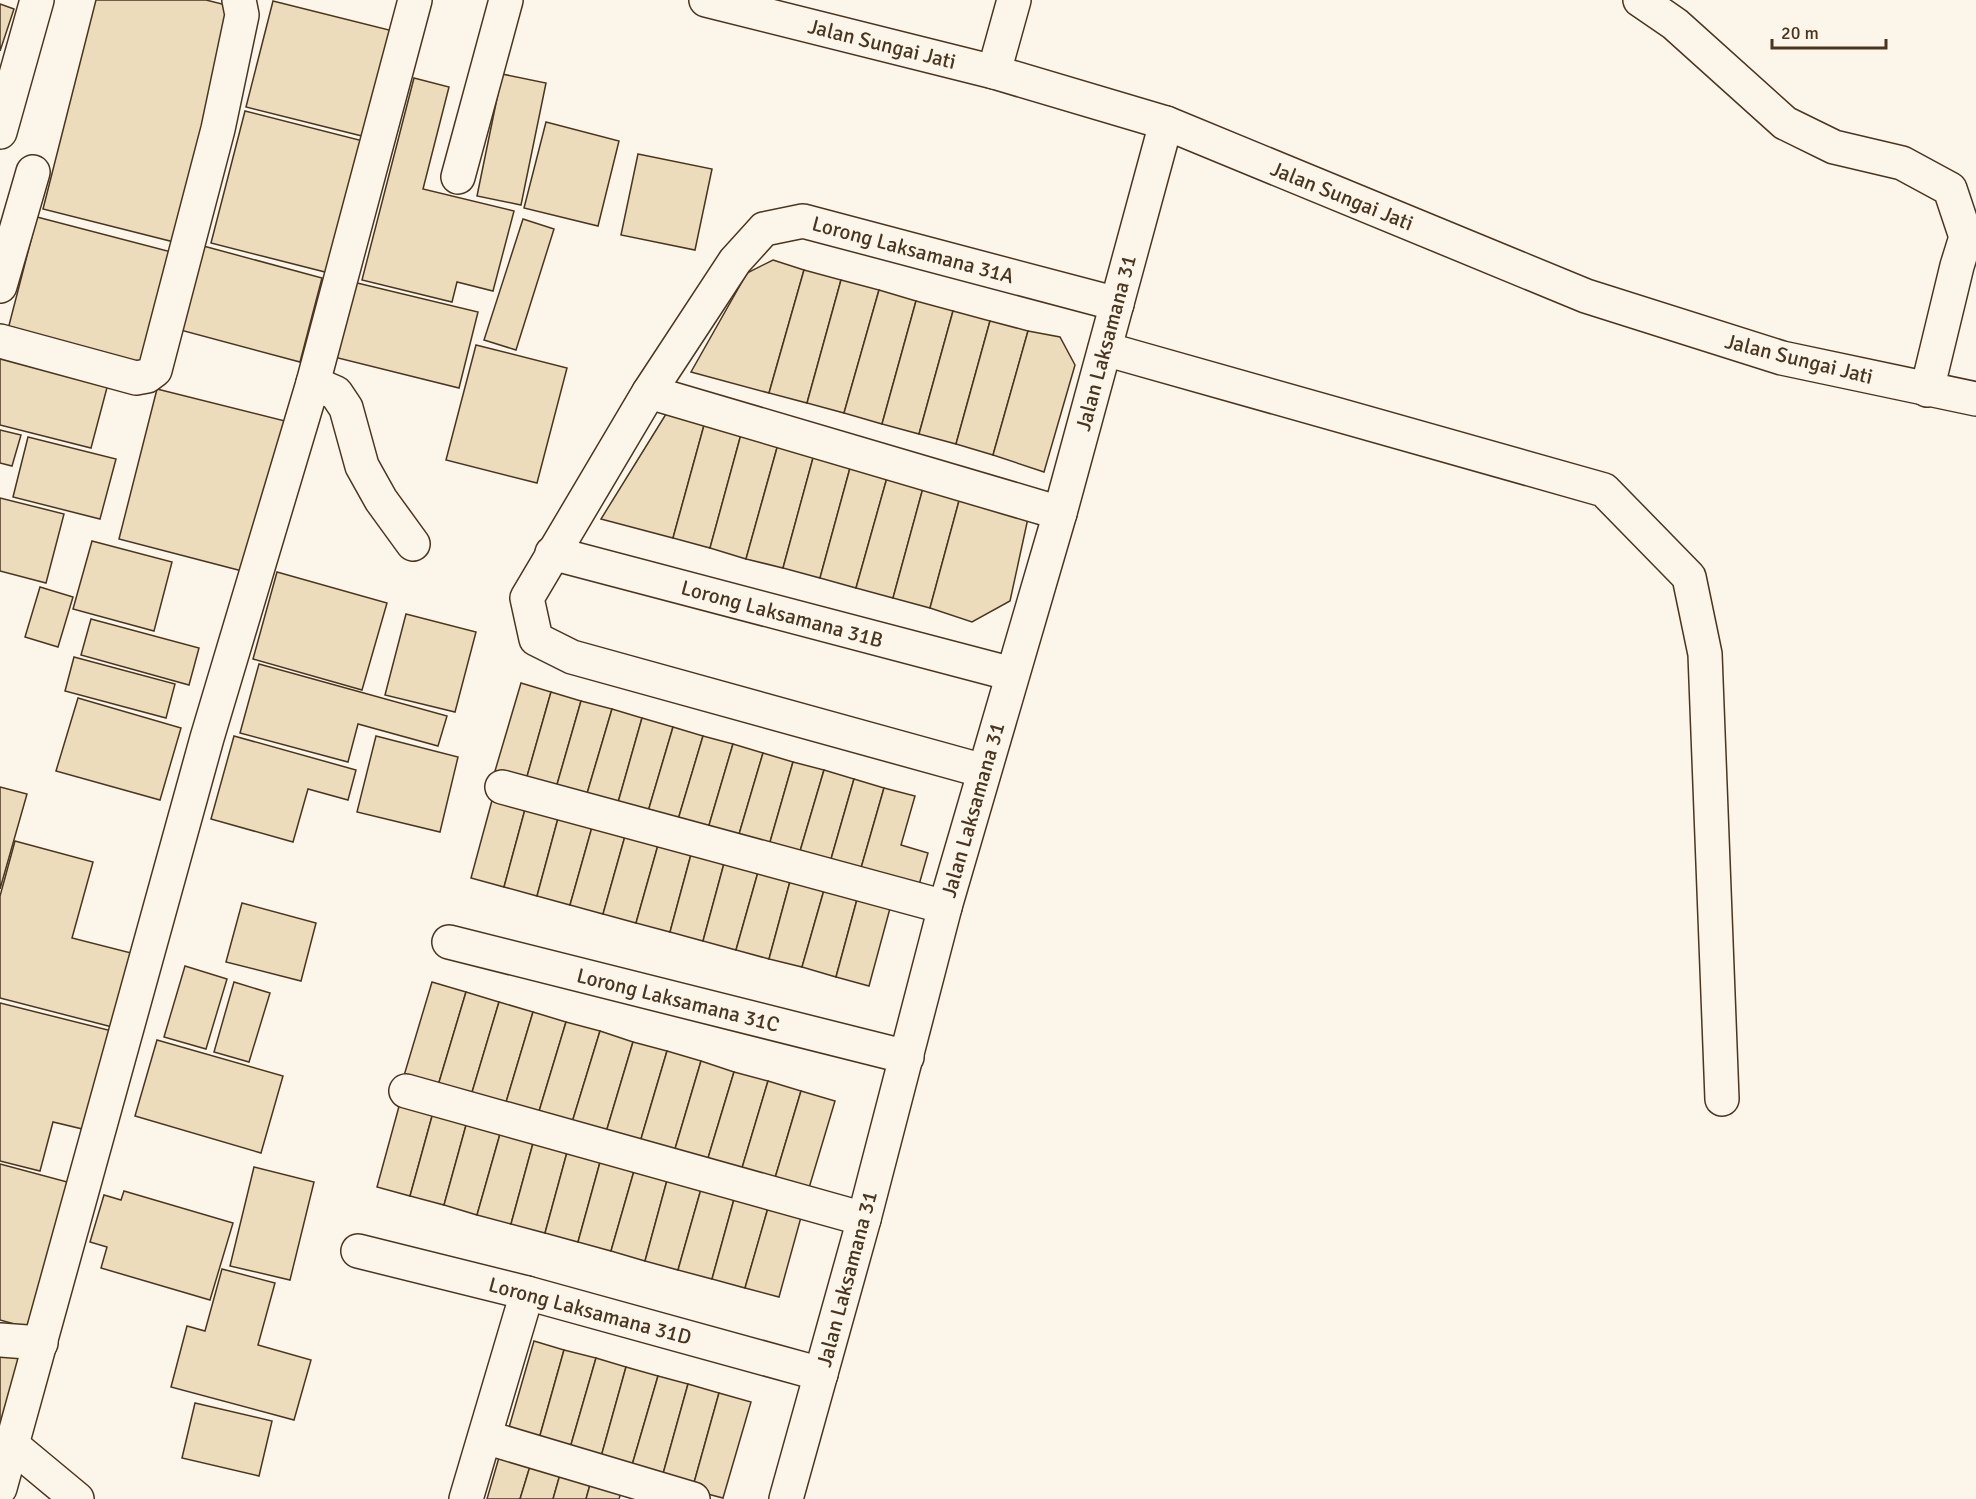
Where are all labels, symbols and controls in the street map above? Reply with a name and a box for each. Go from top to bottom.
scale bar [1772,12,1886,50]
street label: Jalan Sungai Jati [805,13,959,75]
text: 20 m [1781,22,1819,44]
street label: Jalan Sungai Jati [1267,156,1417,236]
street label: Lorong Laksamana 31A [809,211,1017,290]
street label: Jalan Laksamana 31 [1070,252,1142,434]
street label: Jalan Sungai Jati [1722,328,1876,390]
street label: Lorong Laksamana 31B [678,575,886,653]
street label: Jalan Laksamana 31 [936,719,1010,901]
street label: Lorong Laksamana 31C [574,962,782,1038]
street label: Jalan Laksamana 31 [811,1188,883,1370]
street label: Lorong Laksamana 31D [486,1271,694,1351]

